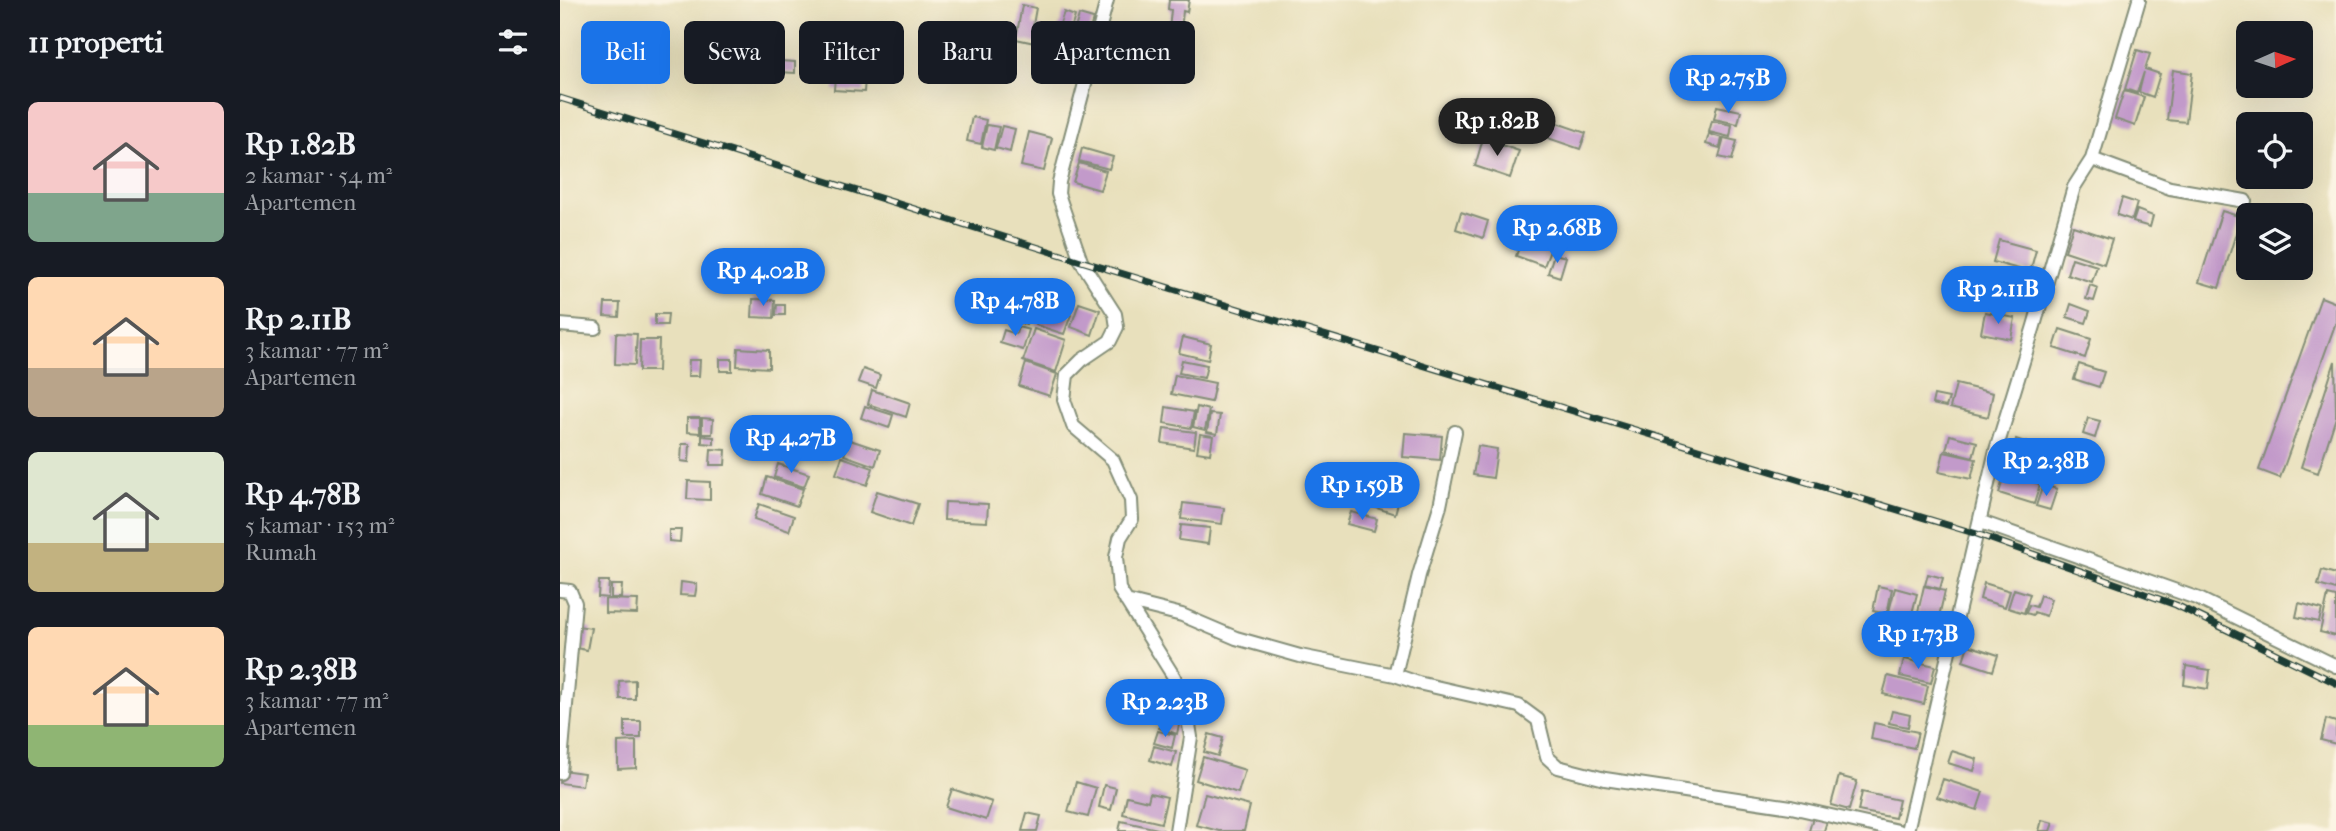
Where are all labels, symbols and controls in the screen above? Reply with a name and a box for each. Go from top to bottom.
chip: Beli [581,21,670,84]
chip: Sewa [684,21,785,84]
chip: Filter [799,21,904,84]
chip: Baru [918,21,1017,84]
chip: Apartemen [1031,21,1195,84]
north arrow [2236,21,2314,98]
map controls [2236,21,2313,280]
icon: filters [494,23,532,61]
text: 11 properti [28,25,163,60]
pin: Rp 2.75B [1656,55,1800,115]
text: Rp 2.75B [1685,64,1771,91]
pin: Rp 1.82B [1425,99,1569,158]
text: Rp 1.82B [1454,107,1540,134]
button: locate [2236,112,2313,189]
text: Rp 1.82B [245,127,356,162]
icon: home [84,130,168,214]
text: 2 kamar · 54 m² [245,162,392,189]
text: Apartemen [245,189,356,216]
button: layers [2236,203,2313,280]
pin: Rp 2.68B [1485,205,1629,265]
text: Rp 2.68B [1512,214,1602,241]
pin: Rp 4.02B [691,248,835,308]
text: Rp 4.02B [717,257,809,284]
pin: Rp 2.11B [1926,266,2070,326]
text: Rp 2.11B [1957,275,2039,302]
pin: Rp 4.78B [943,278,1087,338]
text: Rp 4.78B [970,287,1060,314]
text: Rp 2.11B [245,302,352,337]
icon: home [84,305,168,389]
text: 3 kamar · 77 m² [245,337,389,364]
text: Apartemen [245,364,356,391]
pin: Rp 4.27B [719,416,863,475]
text: Rp 4.27B [746,424,836,451]
pin: Rp 2.38B [1974,438,2118,498]
text: Rp 2.38B [2003,447,2089,474]
pin: Rp 1.59B [1290,462,1434,522]
text: Rp 1.59B [1321,471,1403,498]
text: Rp 4.78B [245,477,361,512]
icon: home [84,480,168,564]
text: 5 kamar · 153 m² [245,512,394,539]
text: Rumah [245,539,317,566]
pin: Rp 1.73B [1846,612,1990,671]
text: Rp 1.73B [1878,620,1958,647]
text: Rp 2.38B [245,652,358,687]
icon: home [84,655,168,739]
pin: Rp 2.23B [1093,680,1237,739]
text: 3 kamar · 77 m² [245,687,389,714]
text: Rp 2.23B [1122,688,1208,715]
text: Apartemen [245,714,356,741]

